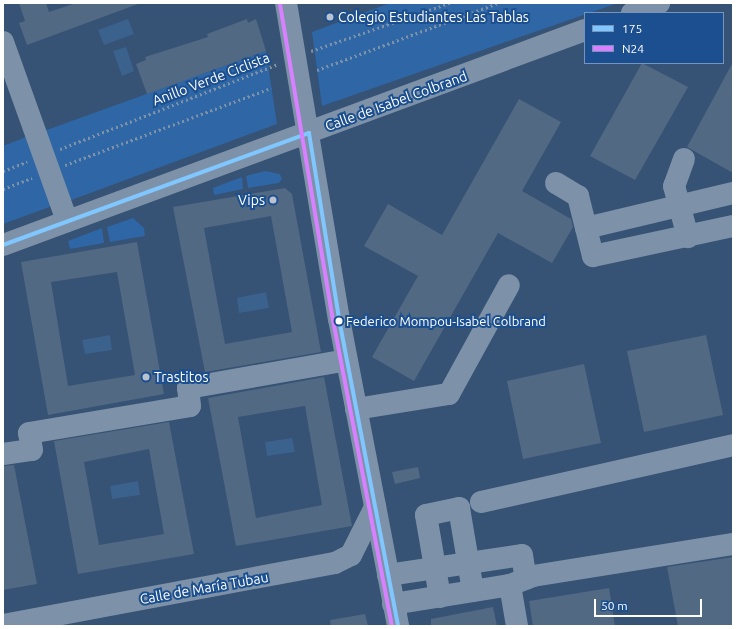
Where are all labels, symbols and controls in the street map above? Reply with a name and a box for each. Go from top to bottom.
place label: Colegio Estudiantes Las Tablas [338,9,529,25]
marker: Colegio Estudiantes Las Tablas [325,12,335,22]
legend [584,12,724,64]
text: 175 [622,22,642,35]
text: N24 [622,42,644,55]
street label: Anillo Verde Ciclista [150,49,272,109]
street label: Calle de Isabel Colbrand [323,67,469,135]
place label: Vips [238,192,265,208]
marker: Vips [268,195,278,205]
place label: Federico Mompou-Isabel Colbrand [346,313,546,329]
marker: Federico Mompou-Isabel Colbrand [334,316,344,326]
place label: Trastitos [154,369,209,385]
marker: Trastitos [141,372,151,382]
street label: Calle de María Tubau [138,568,270,608]
scale bar [596,591,704,617]
text: 50 m [601,599,628,612]

